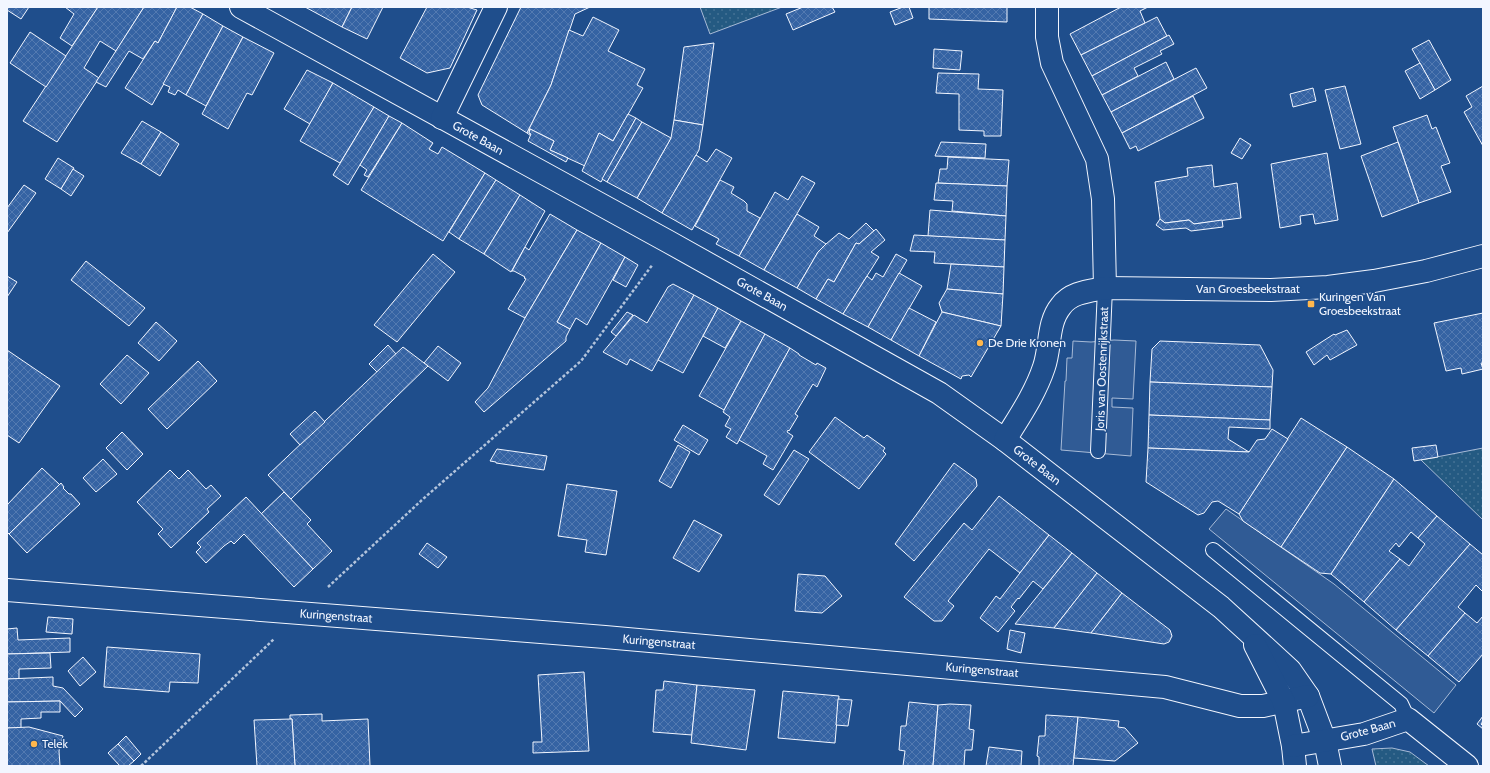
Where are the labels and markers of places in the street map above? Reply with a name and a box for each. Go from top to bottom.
place label: Kuringen Van Groesbeekstraat [1319,289,1401,318]
marker: Kuringen Van Groesbeekstraat [1306,299,1316,309]
place label: De Drie Kronen [988,335,1066,350]
marker: De Drie Kronen [975,338,985,348]
place label: Telek [42,736,69,751]
marker: Telek [29,739,39,749]

